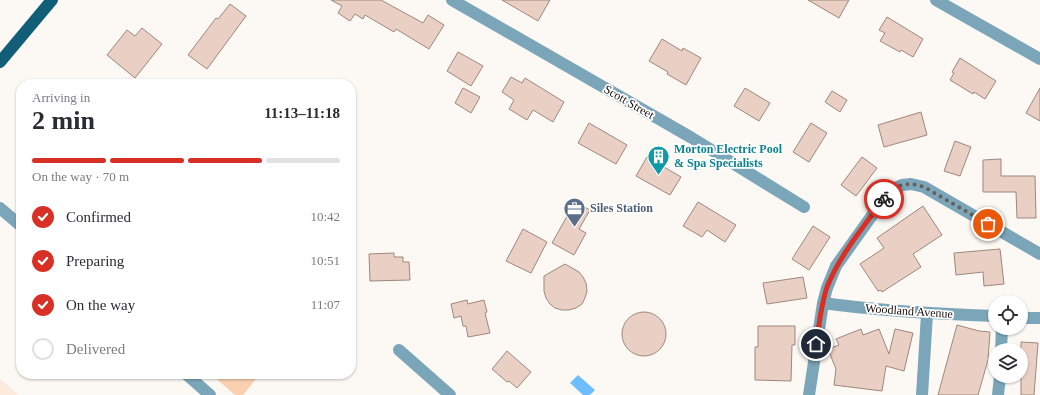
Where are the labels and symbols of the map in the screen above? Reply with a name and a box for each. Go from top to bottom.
street label: Scott Street [601,82,657,122]
place label: Morton Electric Pool & Spa Specialists [674,142,783,170]
building icon: Morton Electric Pool & Spa Specialists [646,143,672,176]
courier [864,179,904,219]
office icon: Siles Station [562,195,588,228]
place label: Siles Station [590,201,653,215]
pin [971,207,1005,241]
street label: Woodland Avenue [865,301,953,321]
pin [799,327,833,361]

